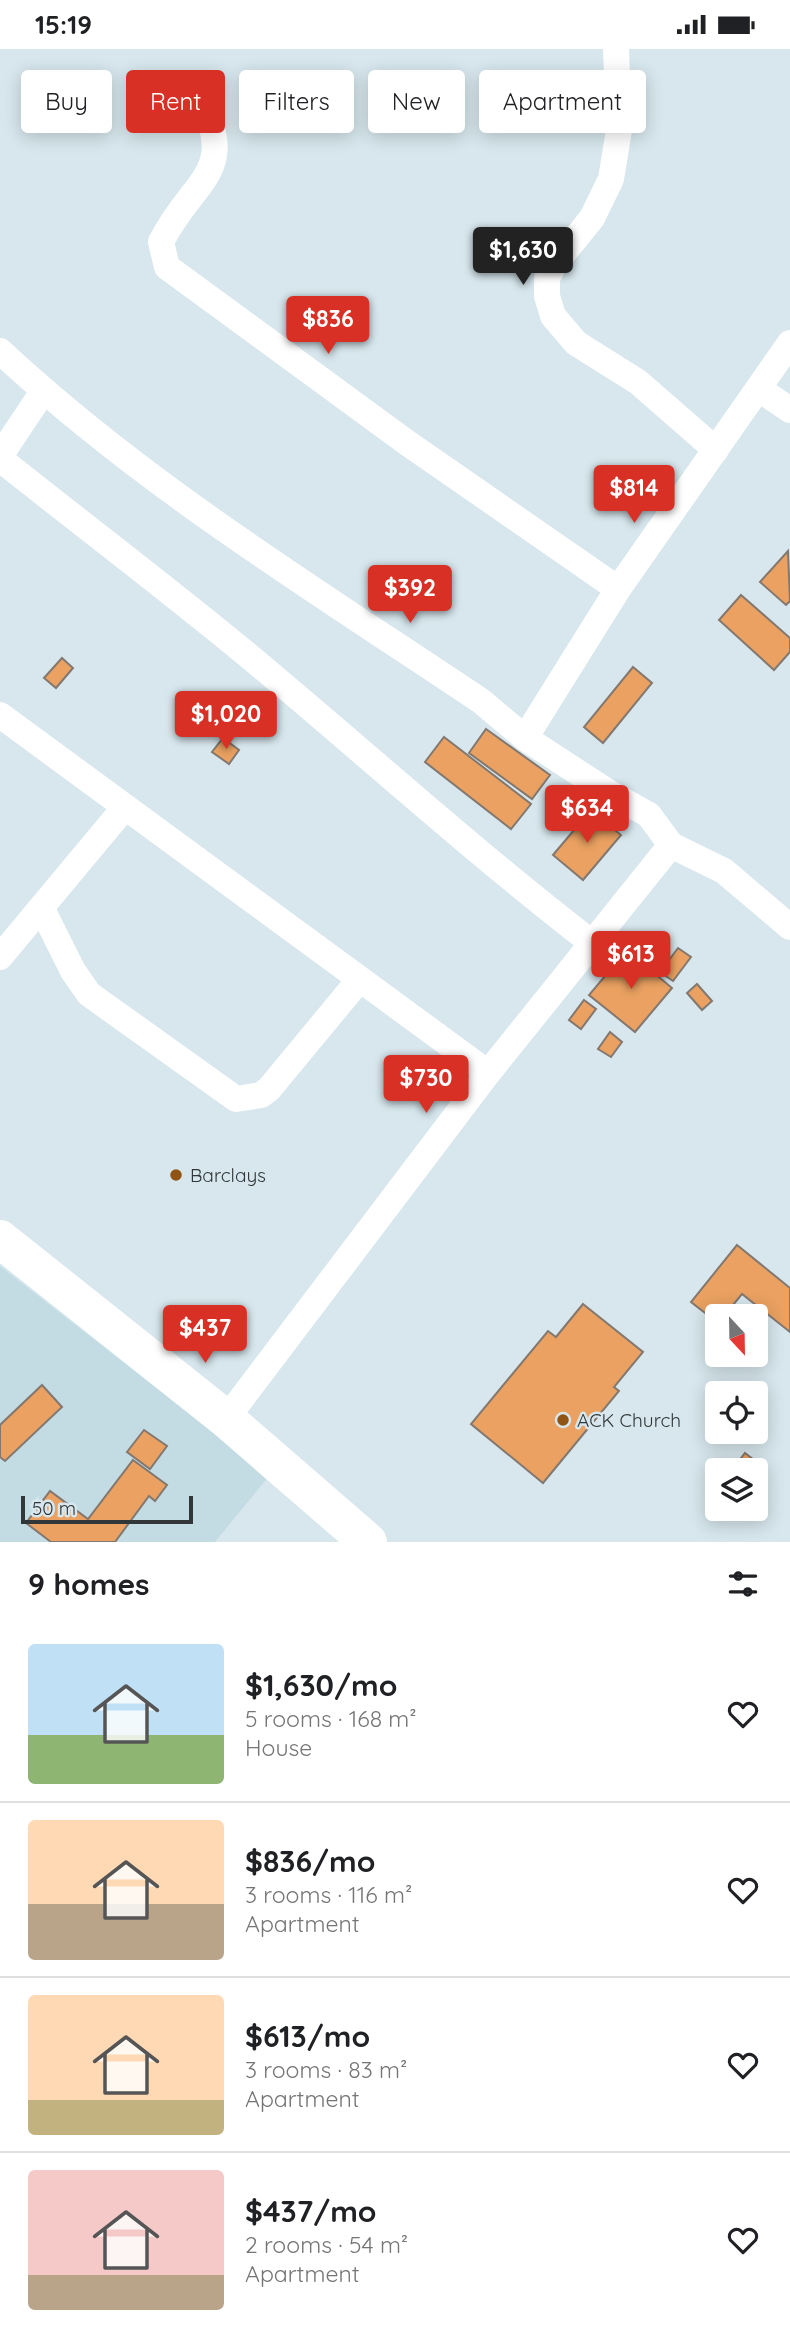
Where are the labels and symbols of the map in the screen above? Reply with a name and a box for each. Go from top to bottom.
pin: $1,630 [466,227,580,287]
pin: $836 [287,296,369,356]
pin: $814 [593,465,675,525]
pin: $392 [369,565,451,625]
pin: $1,020 [169,691,283,751]
pin: $634 [546,785,628,845]
pin: $613 [590,932,672,991]
pin: $730 [385,1055,467,1115]
place label: Barclays [190,1163,266,1187]
marker: Barclays [168,1167,184,1183]
north arrow [705,1304,768,1367]
pin: $437 [164,1305,246,1365]
place label: ACK Church [577,1408,681,1432]
marker: ACK Church [555,1412,571,1428]
scale bar [21,1493,192,1525]

